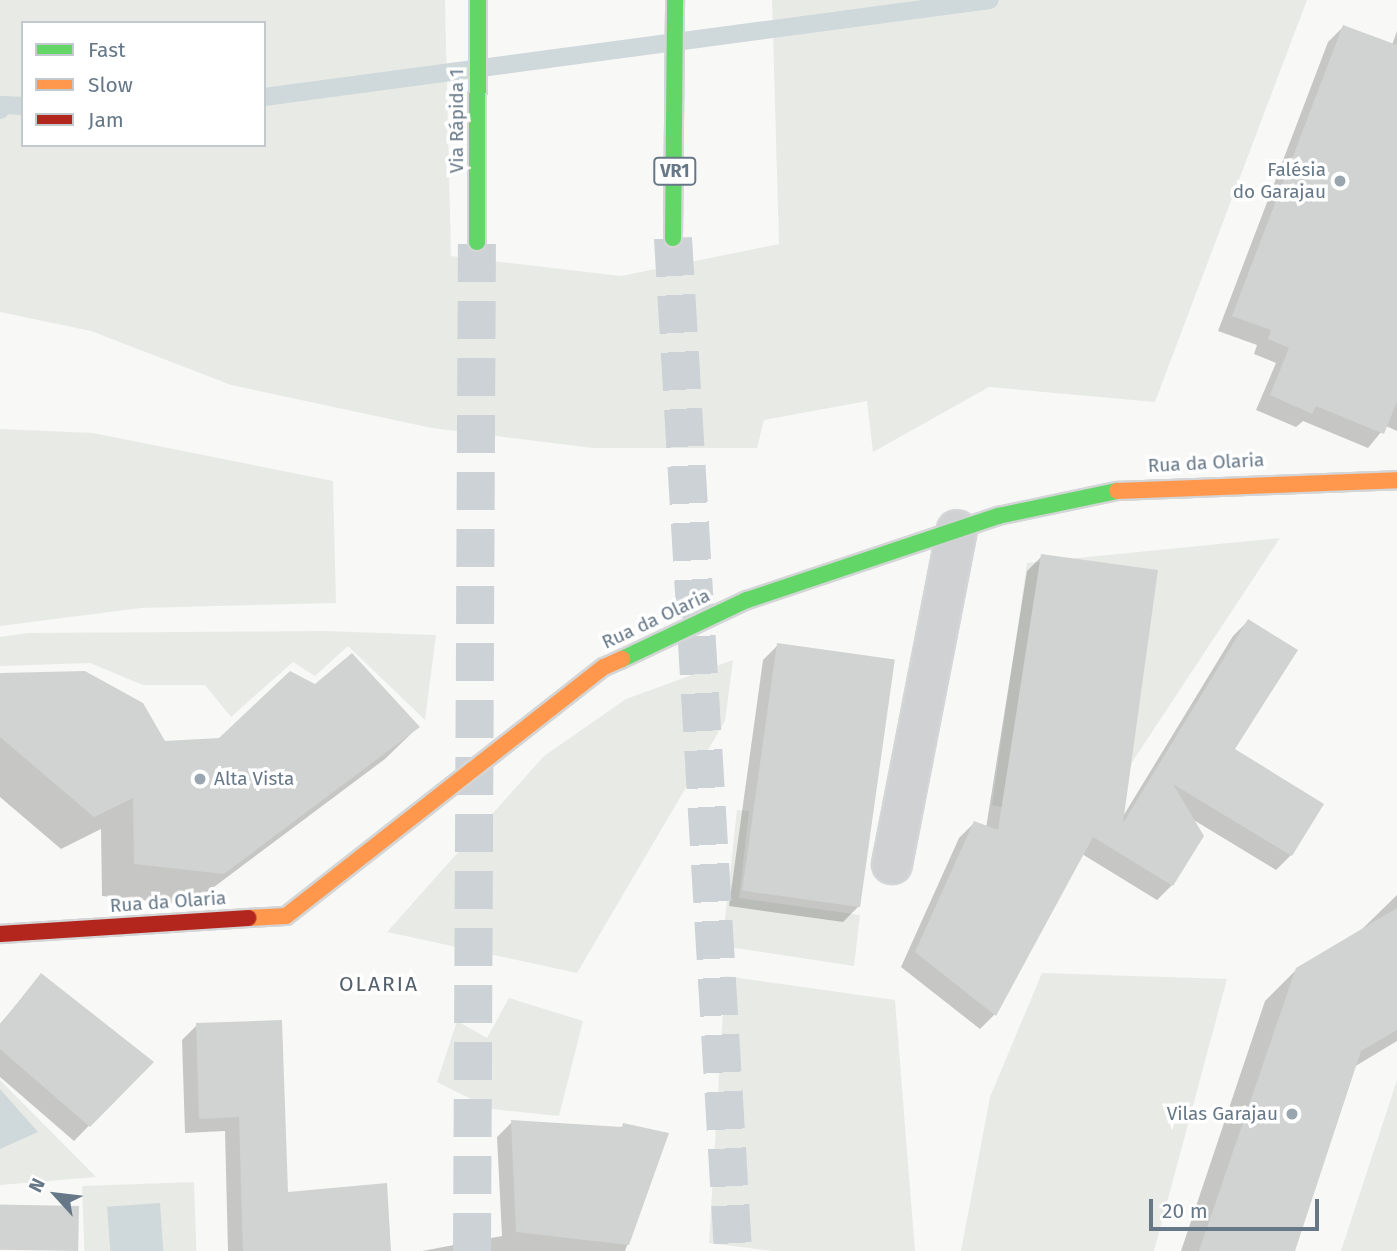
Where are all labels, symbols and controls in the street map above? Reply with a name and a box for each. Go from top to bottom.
legend [21,21,266,147]
text: Fast [88,37,126,63]
street label: Via Rápida 1 [446,69,468,173]
text: Slow [88,72,133,98]
text: Jam [88,107,124,133]
road number: VR1 [652,156,698,186]
place label: Falésia do Garajau [1233,159,1326,203]
marker: Falésia do Garajau [1332,173,1348,189]
street label: Rua da Olaria [1147,449,1265,477]
street label: Rua da Olaria [598,584,714,654]
place label: Alta Vista [214,768,294,790]
marker: Alta Vista [192,771,208,787]
street label: Rua da Olaria [109,887,227,917]
district label: OLARIA [340,971,418,997]
place label: Vilas Garajau [1167,1103,1278,1125]
marker: Vilas Garajau [1284,1106,1300,1122]
north arrow [21,1160,91,1230]
text: N [24,1174,50,1196]
scale bar [1152,1184,1322,1228]
text: 20 m [1162,1198,1208,1224]

